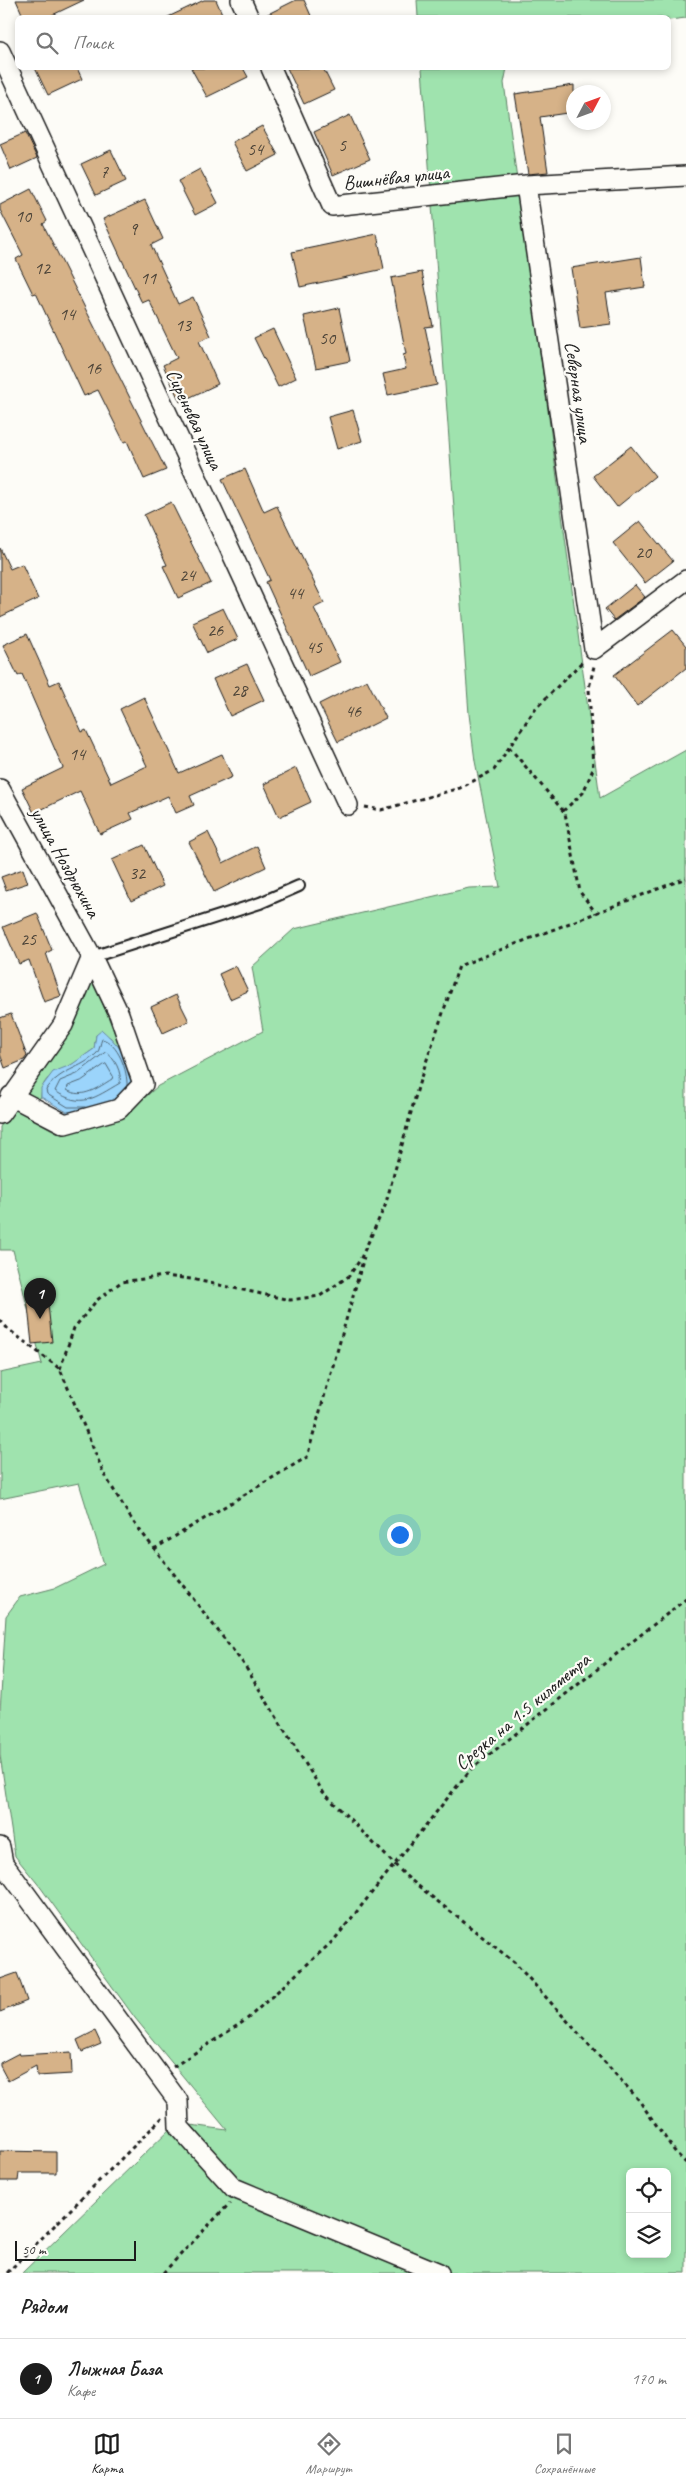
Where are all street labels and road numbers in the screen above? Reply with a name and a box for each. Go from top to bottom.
street label: Вишнёвая улица [342,159,452,195]
street label: Северная улица [559,340,598,446]
street label: Сиреневая улица [160,365,230,475]
street label: улица Ноздрюхина [24,802,107,923]
street label: Срезка на 1.5 километра [449,1646,596,1776]

